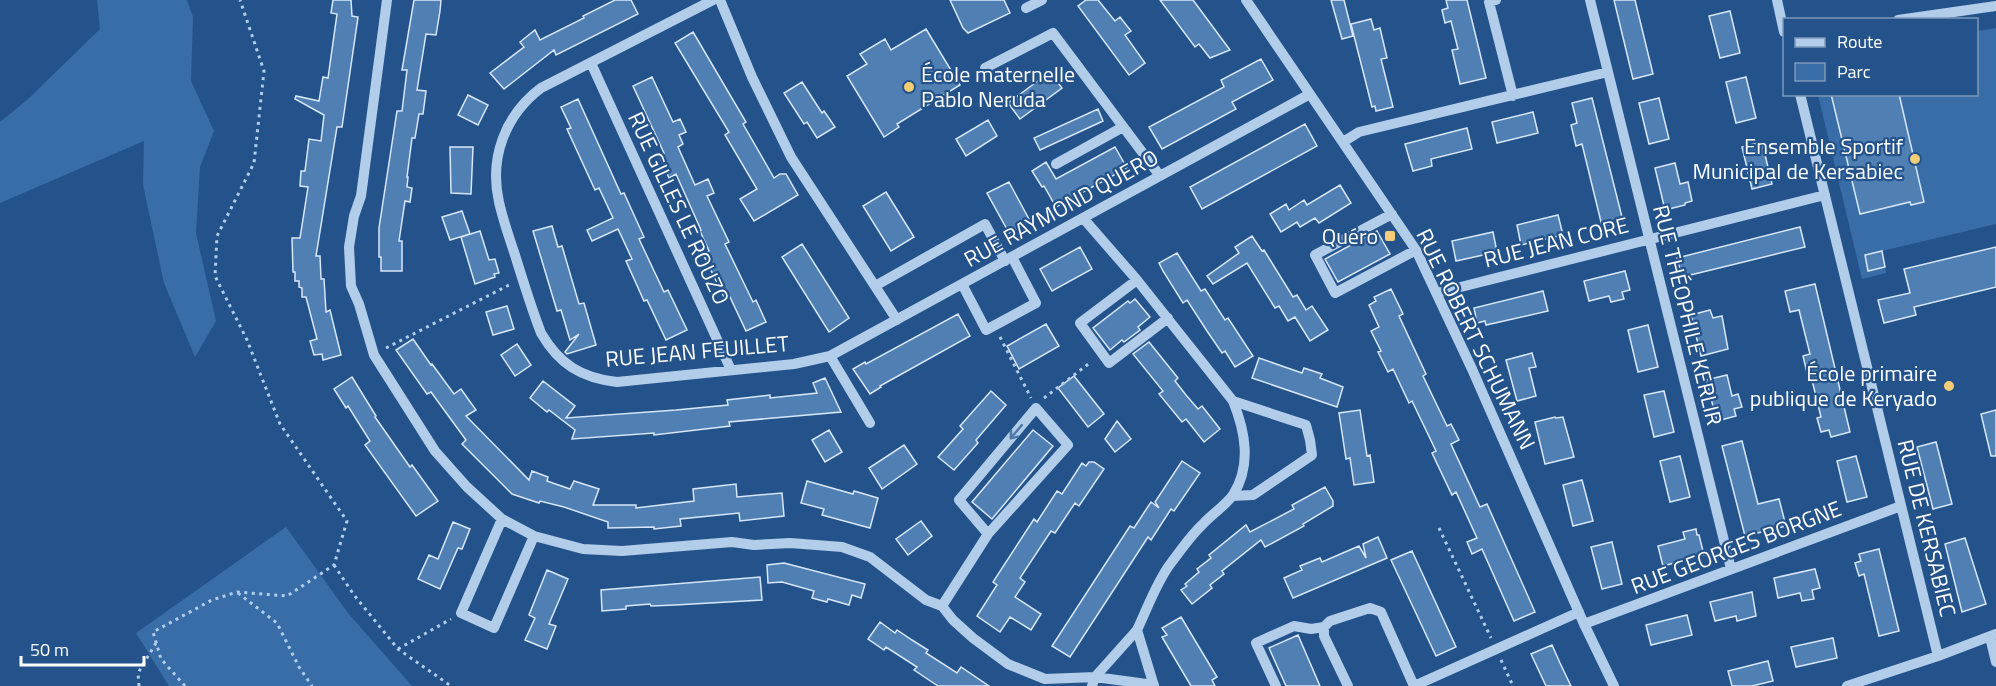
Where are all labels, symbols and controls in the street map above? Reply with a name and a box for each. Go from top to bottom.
legend [1783,18,1978,96]
text: Route [1837,28,1882,55]
place label: École maternelle Pablo Neruda [921,57,1075,116]
text: Parc [1837,58,1871,85]
marker: École maternelle Pablo Neruda [902,80,916,94]
street label: RUE GILLES LE ROUZO [619,106,739,310]
place label: Ensemble Sportif Municipal de Kersabiec [1692,129,1904,188]
street label: RUE RAYMOND QUERO [957,140,1165,276]
marker: Ensemble Sportif Municipal de Kersabiec [1908,152,1922,166]
street label: RUE THÉOPHILE KERLIR [1644,201,1732,429]
street label: RUE JEAN CORE [1480,208,1632,276]
place label: Quéro [1322,219,1378,253]
street label: RUE ROBERT SCHUMANN [1408,223,1544,455]
marker: Quéro [1383,229,1397,243]
street label: RUE JEAN FEUILLET [604,326,791,376]
place label: École primaire publique de Keryado [1750,356,1937,415]
marker: École primaire publique de Keryado [1942,379,1956,393]
one-way arrow [1010,424,1023,440]
street label: RUE DE KERSABIEC [1889,436,1966,620]
street label: RUE GEORGES BORGNE [1626,491,1846,603]
scale bar [21,629,144,667]
text: 50 m [30,636,69,663]

